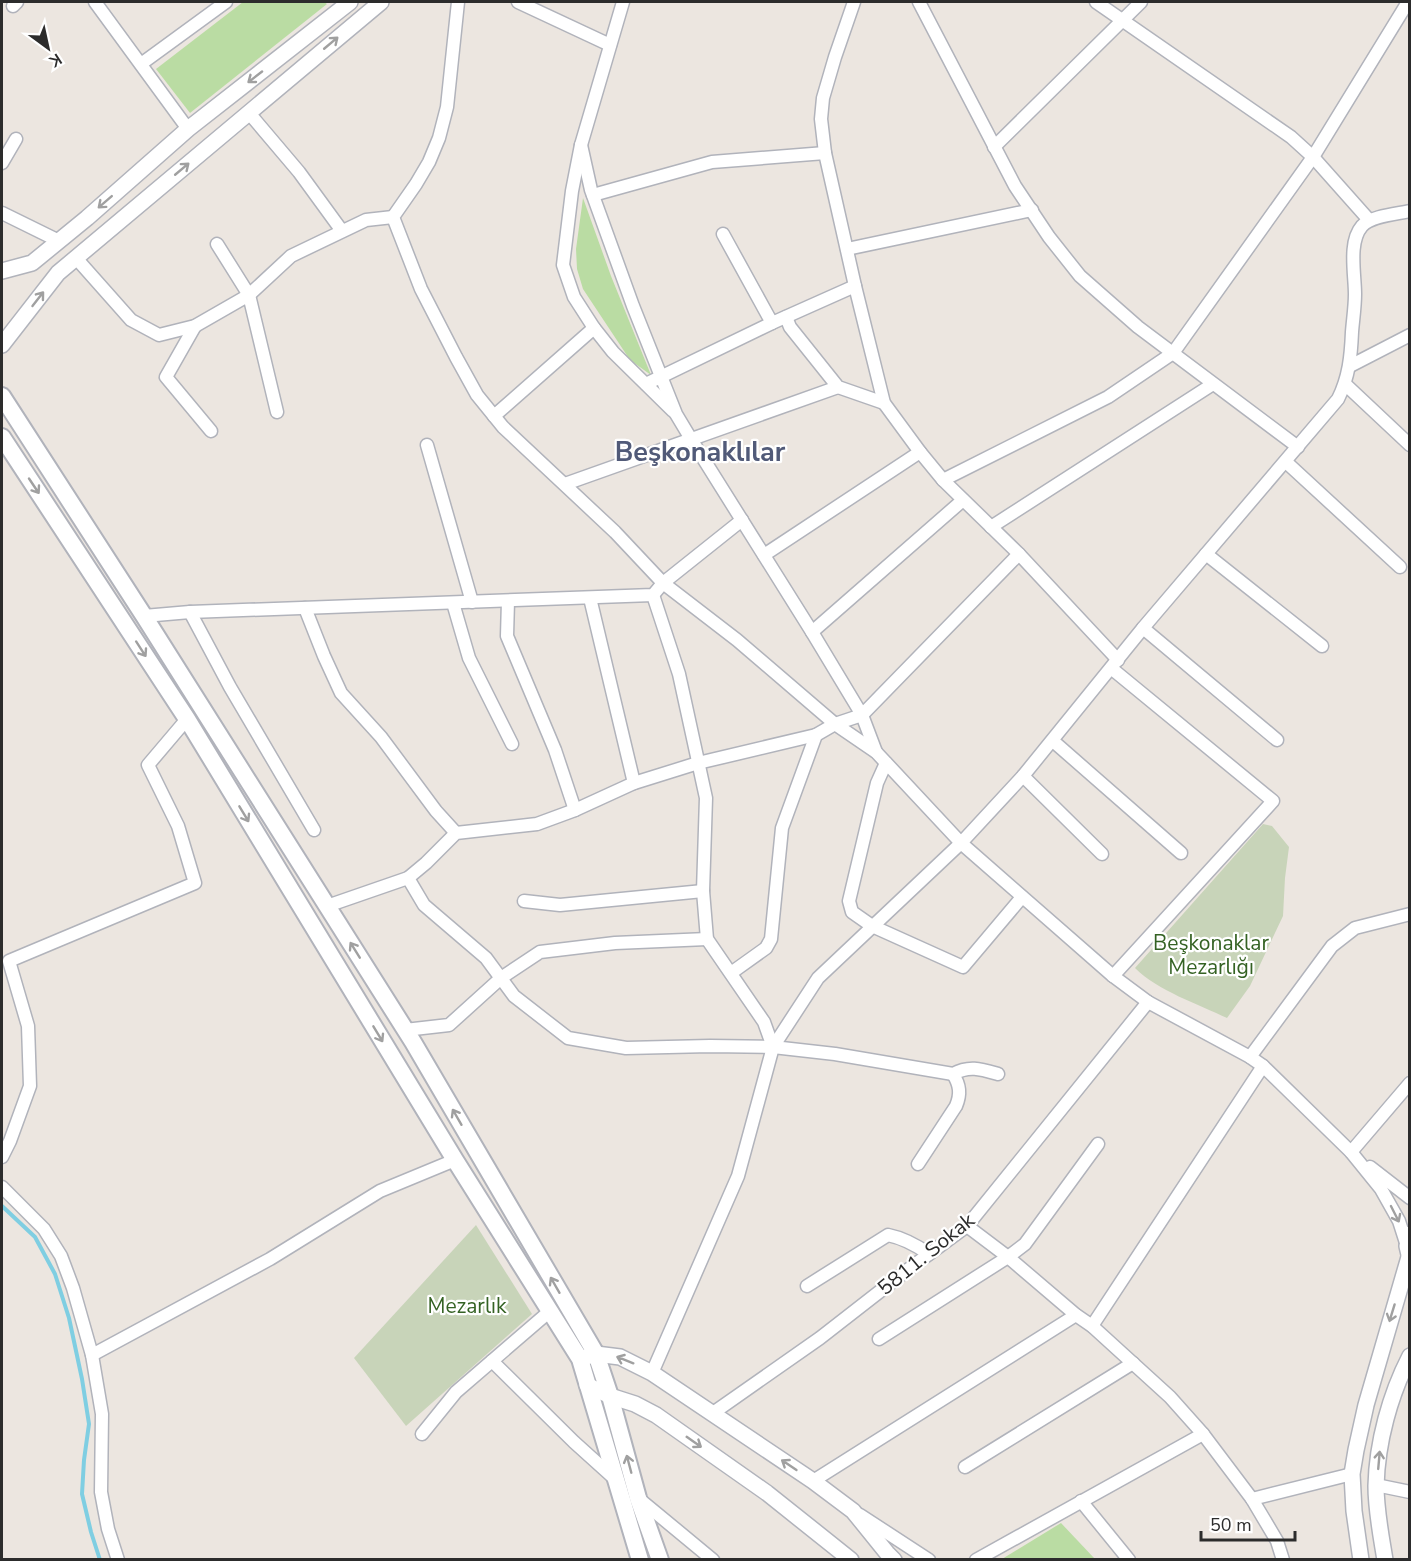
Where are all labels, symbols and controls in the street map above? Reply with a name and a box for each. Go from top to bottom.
north arrow [18,18,78,78]
one-way arrow [323,37,339,50]
text: K [44,48,66,73]
one-way arrow [247,71,263,84]
one-way arrow [174,162,189,176]
one-way arrow [98,195,113,209]
one-way arrow [31,292,44,308]
district label: Beşkonaklılar [615,434,786,471]
one-way arrow [28,477,40,493]
one-way arrow [135,640,147,656]
one-way arrow [239,805,251,822]
park label: Beşkonaklar Mezarlığı [1153,929,1269,981]
one-way arrow [348,942,360,959]
one-way arrow [373,1025,385,1042]
one-way arrow [450,1109,462,1126]
one-way arrow [1390,1205,1401,1223]
street label: 5811. Sokak [872,1206,981,1302]
one-way arrow [549,1277,561,1294]
park label: Mezarlık [428,1292,507,1320]
one-way arrow [1386,1303,1397,1322]
one-way arrow [617,1354,635,1365]
one-way arrow [685,1436,701,1448]
one-way arrow [1373,1450,1384,1470]
one-way arrow [623,1455,634,1474]
one-way arrow [782,1459,798,1471]
scale bar [1201,1504,1296,1542]
text: 50 m [1210,1513,1252,1537]

